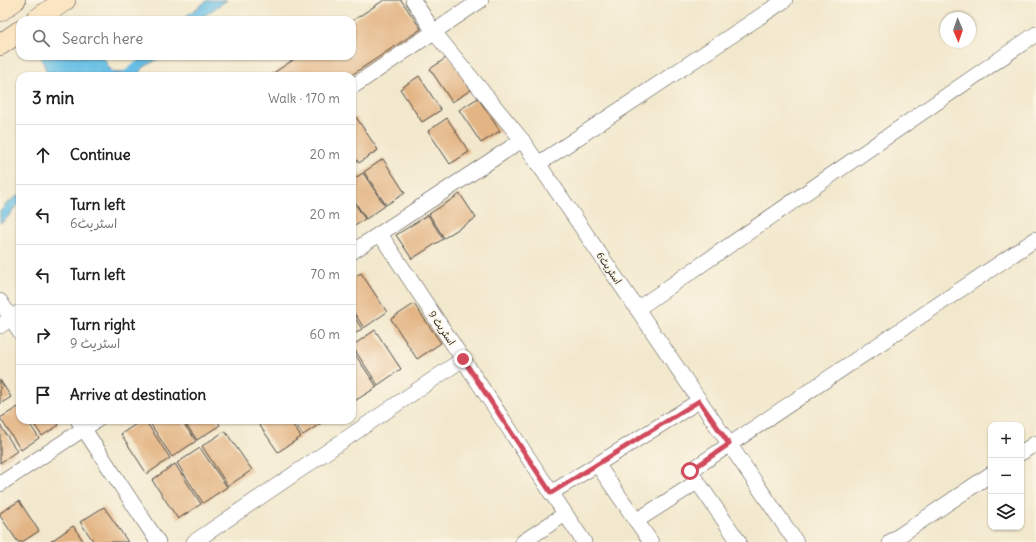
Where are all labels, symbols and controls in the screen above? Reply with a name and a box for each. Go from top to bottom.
north arrow [940,12,976,48]
search box [16,16,356,60]
icon: search [30,27,52,49]
text: Search here [62,29,143,48]
text: 3 min [32,87,74,109]
text: Walk · 170 m [268,90,340,107]
icon: ahead [32,144,54,166]
text: Continue [70,145,131,164]
text: 20 m [310,146,340,163]
text: Turn left [70,195,125,214]
icon: left [32,204,54,226]
text: 20 m [310,206,340,223]
text: اسٹریٹ6 [70,215,117,232]
street label: اسٹریٹ6 [593,249,625,287]
icon: left [32,264,54,286]
text: Turn left [70,265,125,284]
text: 70 m [311,266,340,283]
street label: اسٹریٹ 9 [426,308,458,348]
text: Turn right [70,315,135,334]
icon: right [32,324,54,346]
text: 60 m [309,326,340,343]
text: اسٹریٹ 9 [70,335,120,352]
route end [454,350,472,368]
icon: arrive [32,384,54,406]
text: Arrive at destination [70,385,206,404]
map controls [988,422,1024,530]
button: + [988,422,1024,458]
button: − [988,458,1024,494]
route start [681,462,699,480]
button: layers [988,494,1024,530]

